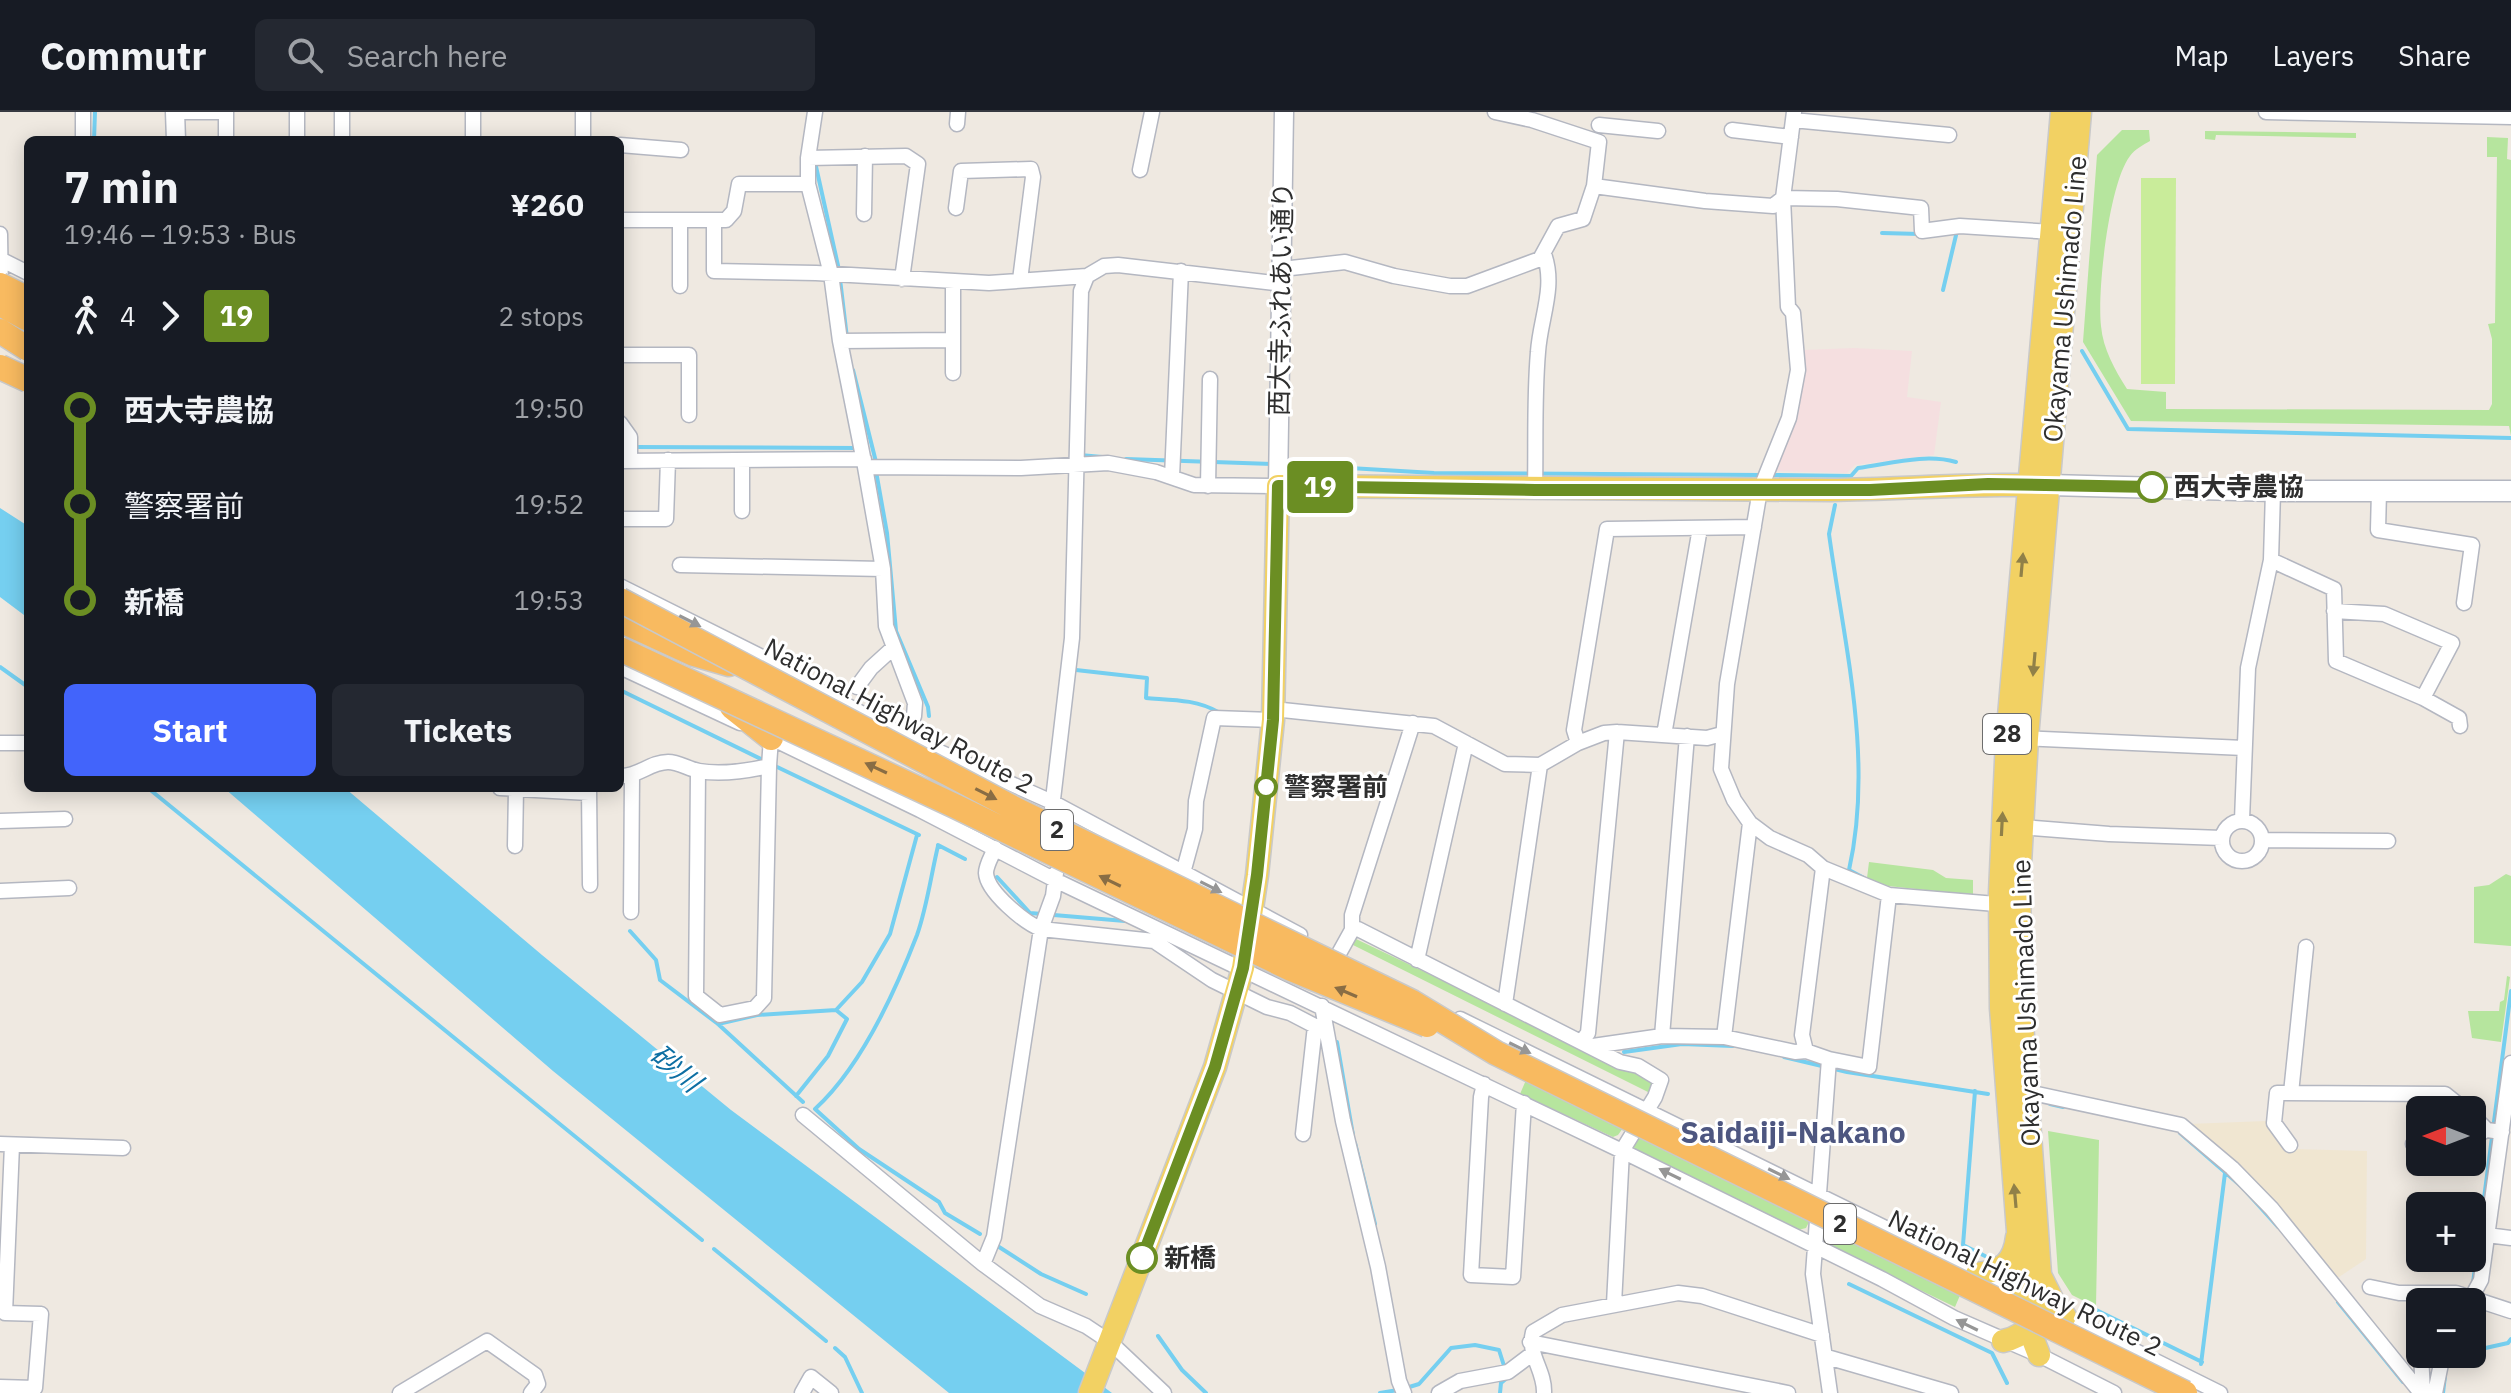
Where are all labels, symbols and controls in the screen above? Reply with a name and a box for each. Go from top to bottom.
search box [255,19,815,91]
text: Commutr [40,31,207,80]
icon: search [283,33,327,77]
text: Search here [347,36,508,75]
text: Map [2174,37,2228,74]
text: Layers [2272,37,2354,74]
text: Share [2398,37,2471,74]
street label: Okayama Ushimado Line [2035,154,2093,444]
text: 7 min [64,158,179,215]
street label: 西大寺ふれあい通り [1261,182,1299,416]
text: ¥260 [511,185,584,224]
text: 19:46 – 19:53 · Bus [64,217,297,251]
icon: walk [64,294,108,338]
icon: forward [148,294,192,338]
text: 19 [220,297,253,334]
text: 4 [120,299,136,333]
text: 2 stops [498,299,584,333]
text: 西大寺農協 [124,390,274,429]
text: 19:50 [514,391,584,425]
line badge: 19 [1284,461,1356,513]
text: 19 [1303,468,1337,505]
place label: 西大寺農協 [2174,469,2304,503]
marker: 西大寺農協 [2137,472,2167,502]
text: 警察署前 [124,486,244,525]
text: 19:52 [514,487,584,521]
one-way arrow [2016,552,2029,577]
text: 新橋 [124,582,184,621]
text: 19:53 [514,583,584,617]
one-way arrow [679,614,702,627]
street label: National Highway Route 2 [759,630,1040,801]
one-way arrow [2027,652,2040,677]
button: Start [64,684,316,776]
button: Tickets [332,684,584,776]
road number: 28 [1983,714,2031,754]
one-way arrow [865,761,888,775]
place label: 警察署前 [1284,769,1388,803]
marker: 警察署前 [1255,776,1277,798]
one-way arrow [974,787,997,801]
road number: 2 [1041,810,1073,850]
one-way arrow [1996,811,2009,836]
street label: Okayama Ushimado Line [2003,859,2047,1147]
one-way arrow [1099,875,1122,888]
one-way arrow [1199,881,1222,894]
one-way arrow [1334,986,1358,999]
water label: 砂川 [643,1035,712,1102]
one-way arrow [1508,1042,1531,1055]
north arrow [2406,1096,2486,1176]
map controls [2406,1096,2486,1368]
district label: Saidaiji-Nakano [1680,1112,1906,1151]
one-way arrow [1767,1167,1790,1181]
one-way arrow [1658,1168,1681,1181]
one-way arrow [2008,1183,2021,1208]
button: + [2406,1192,2486,1272]
street label: National Highway Route 2 [1883,1201,2168,1363]
road number: 2 [1824,1204,1856,1244]
place label: 新橋 [1164,1240,1216,1274]
marker: 新橋 [1127,1243,1157,1273]
button: − [2406,1288,2486,1368]
one-way arrow [1956,1318,1979,1332]

